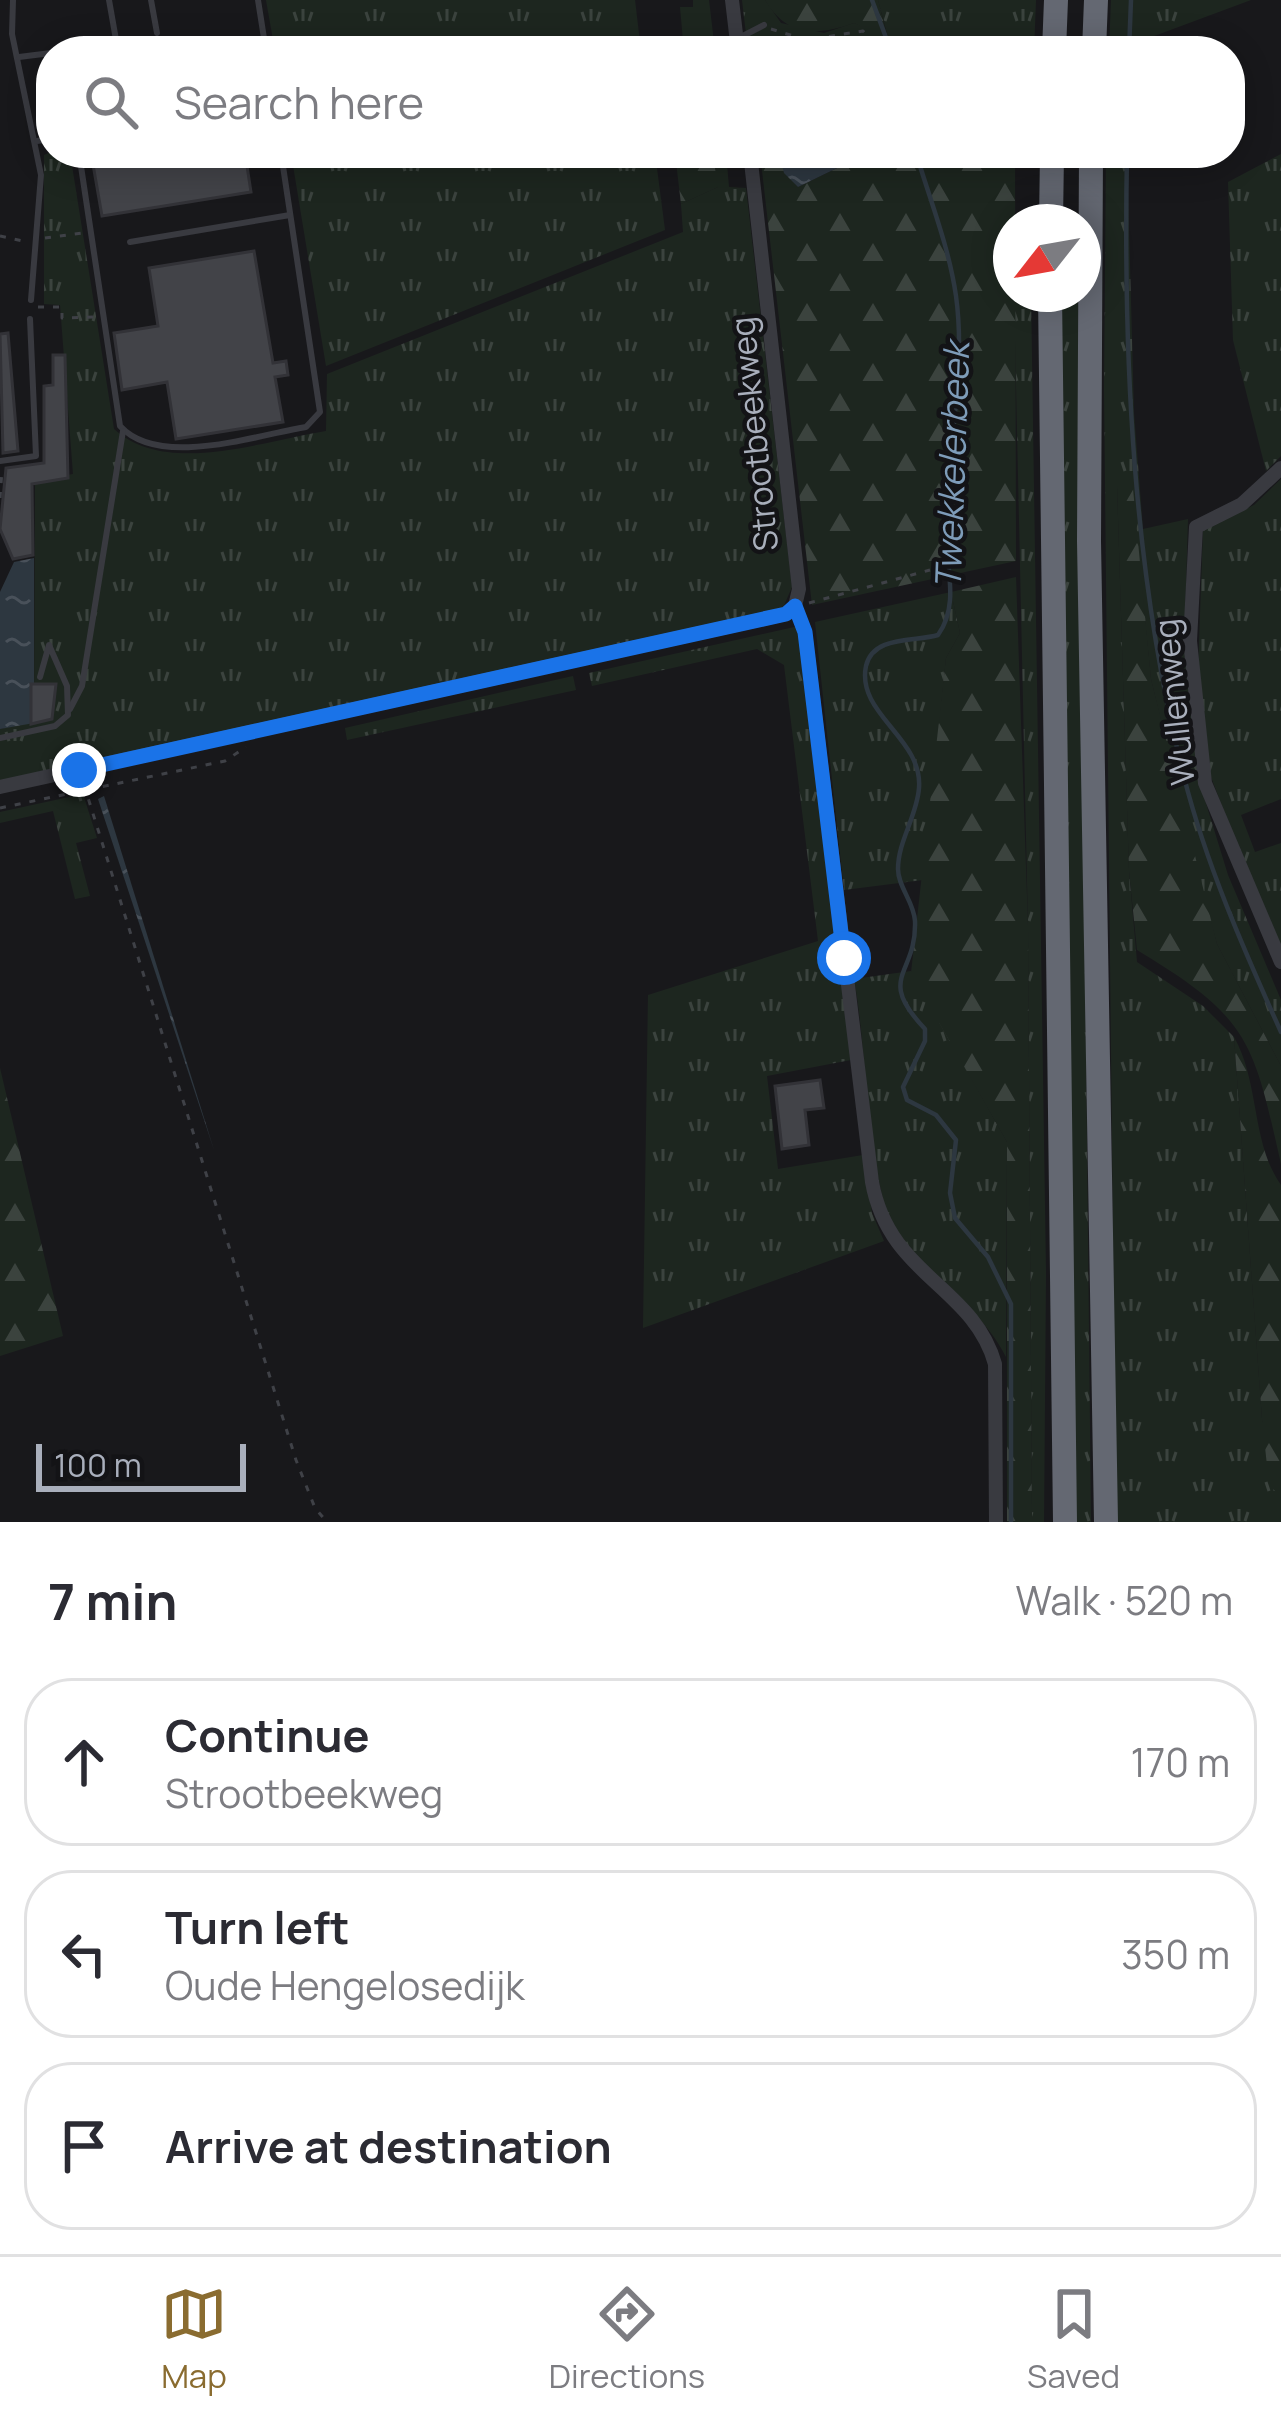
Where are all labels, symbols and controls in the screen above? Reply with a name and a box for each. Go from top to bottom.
search box [36,36,1245,168]
icon: search [78,69,144,135]
text: Search here [174,71,424,133]
north arrow [993,204,1101,312]
street label: Strootbeekweg [719,315,788,553]
water label: Twekkelerbeek [923,336,980,590]
street label: Wullenweg [1142,617,1205,787]
route end [52,743,106,797]
route start [817,931,871,985]
scale bar [36,1438,246,1491]
text: 100 m [54,1442,142,1487]
text: 7 min [48,1566,177,1635]
text: Walk · 520 m [1015,1573,1233,1627]
text: Continue [165,1704,370,1766]
icon: ahead [51,1729,117,1795]
text: 170 m [1131,1735,1230,1789]
text: Strootbeekweg [165,1766,443,1820]
text: Turn left [165,1896,350,1958]
icon: left [51,1921,117,1987]
text: 350 m [1121,1927,1230,1981]
text: Oude Hengelosedijk [165,1958,525,2012]
icon: arrive [51,2113,117,2179]
text: Arrive at destination [165,2115,612,2177]
tab: Map [161,2281,227,2398]
tab: Directions [549,2281,705,2398]
tab: Saved [1027,2281,1120,2398]

